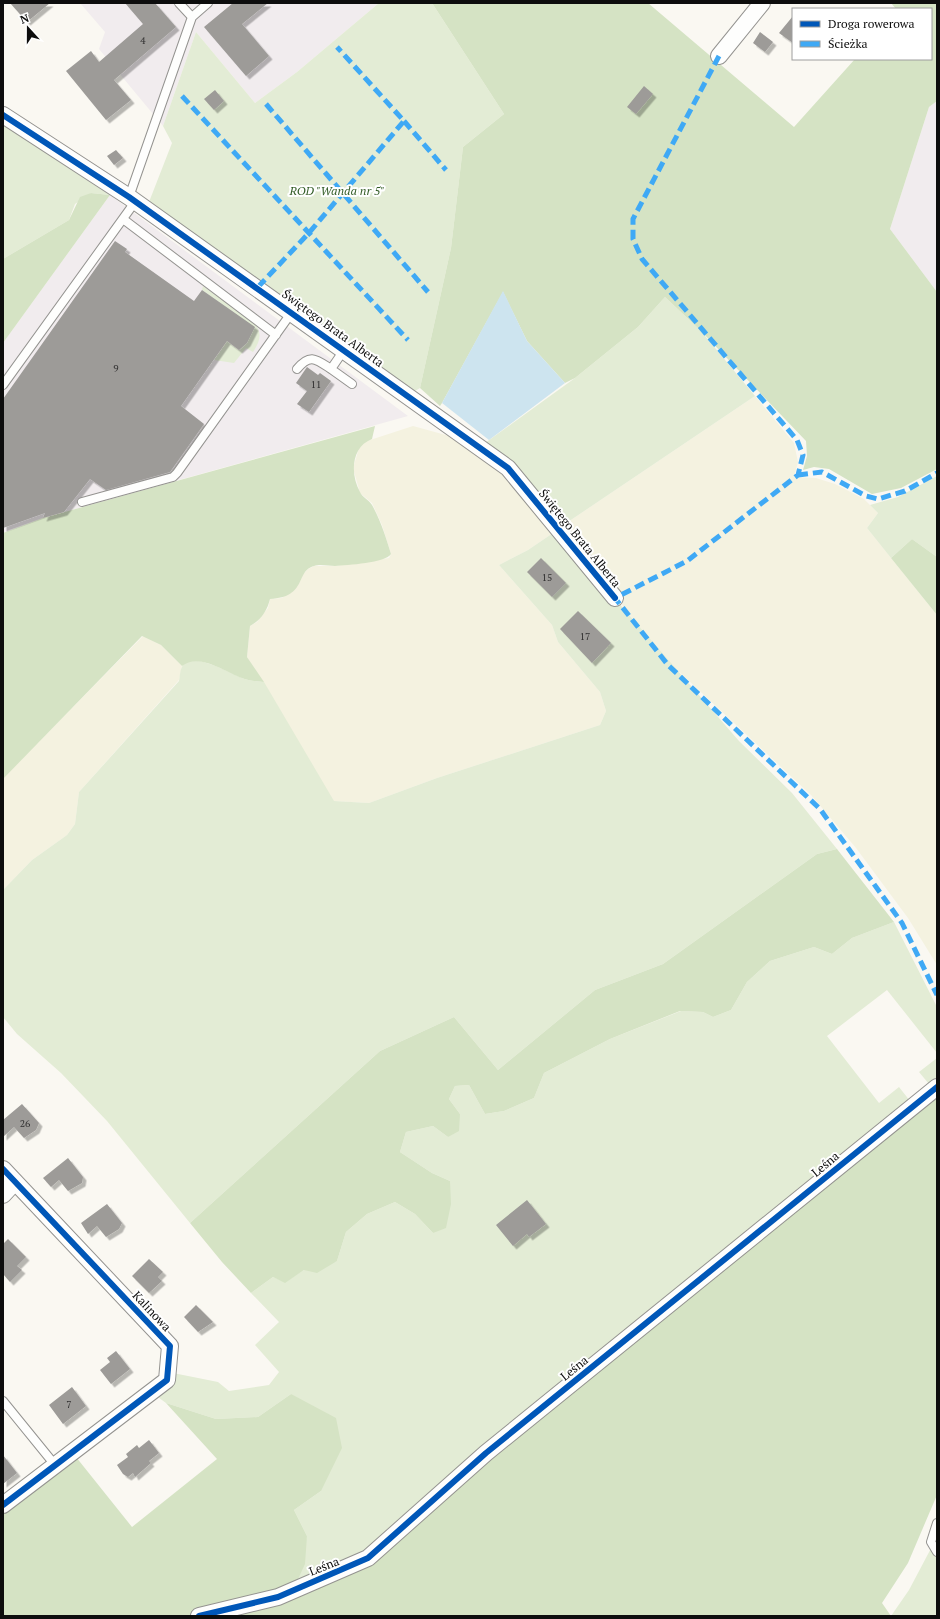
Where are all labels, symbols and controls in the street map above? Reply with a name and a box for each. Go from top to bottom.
north arrow [8,8,48,48]
legend [792,8,932,60]
text: N [18,10,31,27]
text: Droga rowerowa [828,16,915,31]
house number: 4 [140,34,146,47]
text: Ścieżka [828,36,868,51]
park label: ROD "Wanda nr 5" [289,183,384,198]
street label: Świętego Brata Alberta [279,286,387,370]
house number: 9 [113,362,119,375]
house number: 11 [311,378,321,391]
street label: Świętego Brata Alberta [536,486,624,590]
house number: 15 [542,571,552,584]
house number: 17 [580,630,590,643]
house number: 26 [20,1117,31,1130]
street label: Leśna [808,1148,842,1180]
street label: Kalinowa [130,1288,174,1334]
street label: Leśna [557,1352,591,1384]
house number: 7 [66,1398,72,1411]
street label: Leśna [307,1553,341,1579]

